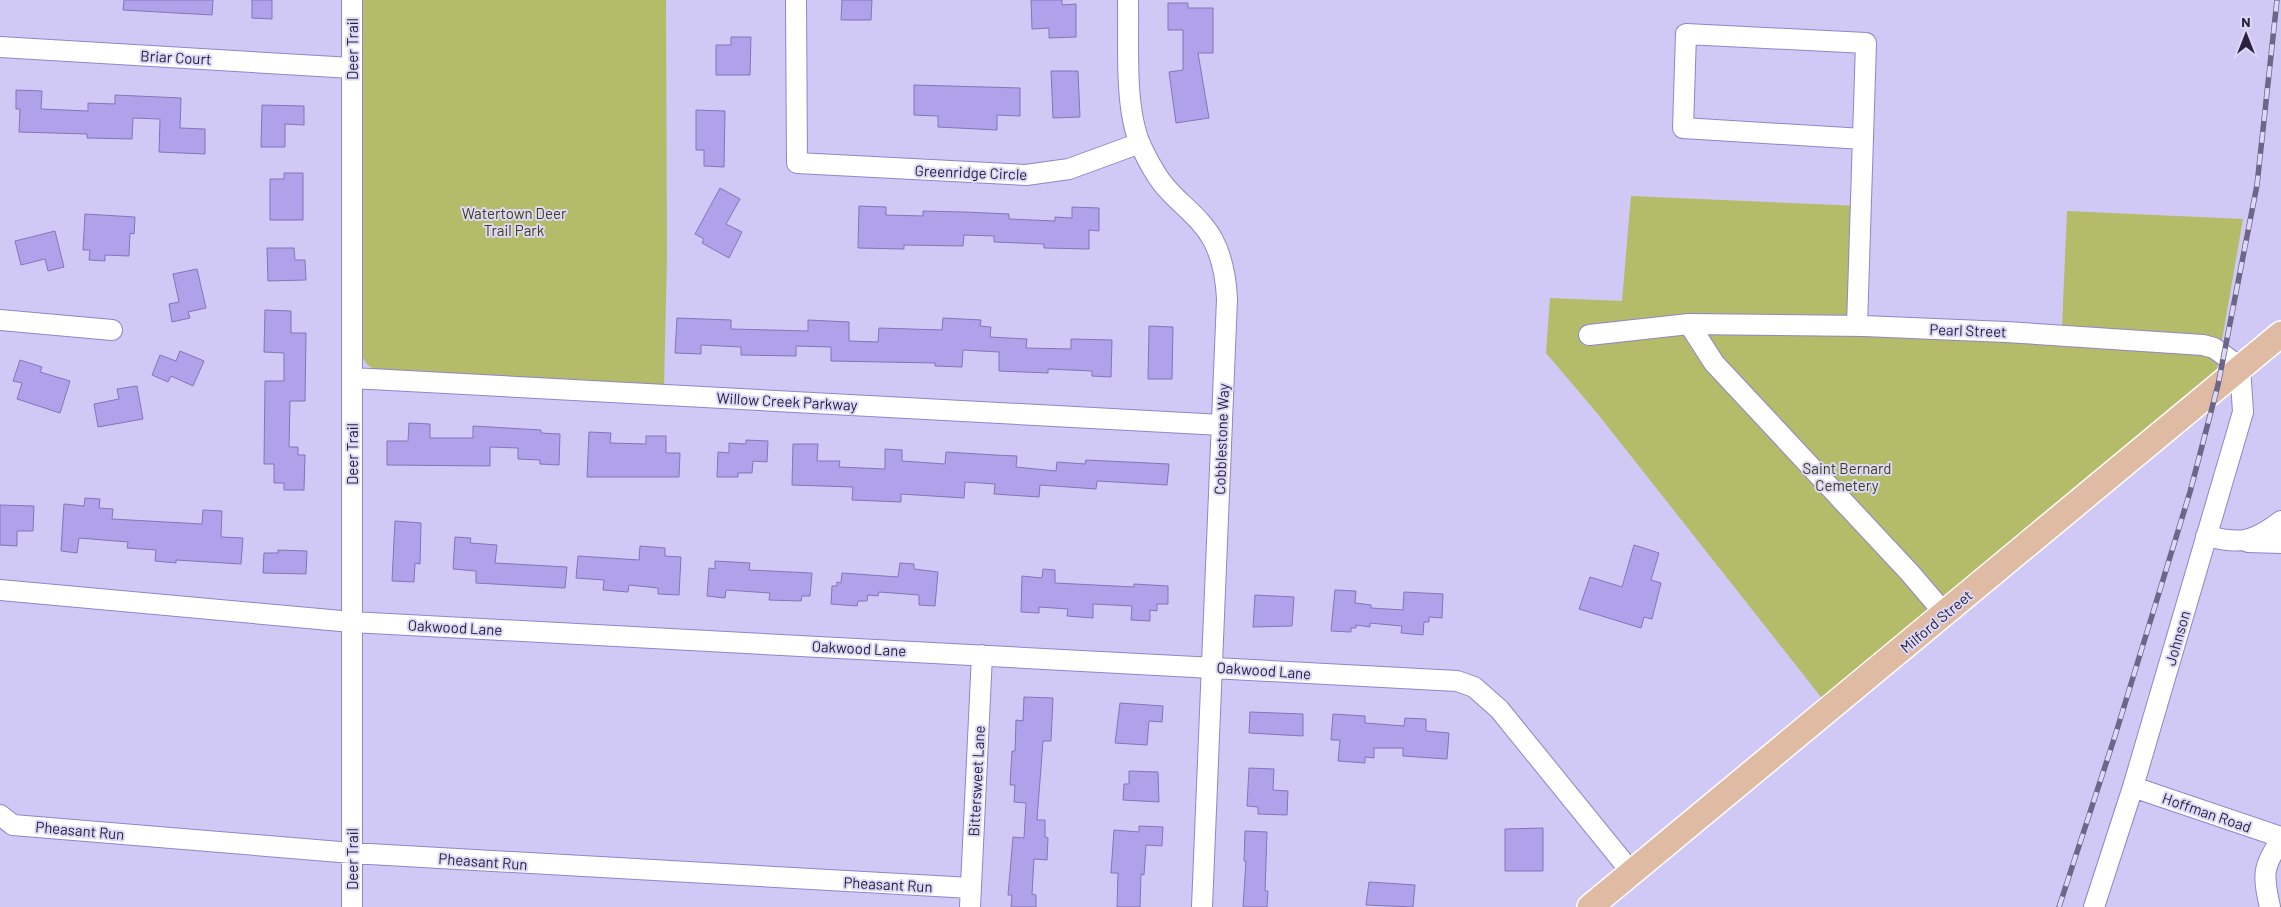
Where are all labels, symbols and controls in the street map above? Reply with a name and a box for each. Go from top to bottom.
north arrow [2221,10,2271,60]
text: N [2241,13,2251,30]
street label: Deer Trail [343,18,361,80]
street label: Briar Court [140,46,212,68]
street label: Greenridge Circle [914,161,1028,183]
park label: Watertown Deer Trail Park [462,204,567,239]
street label: Pearl Street [1929,320,2007,340]
street label: Cobblestone Way [1210,383,1232,495]
street label: Willow Creek Parkway [716,388,858,414]
street label: Deer Trail [343,423,361,485]
park label: Saint Bernard Cemetery [1803,459,1891,494]
street label: Milford Street [1896,586,1976,656]
street label: Johnson [2161,608,2193,668]
street label: Oakwood Lane [407,616,503,638]
street label: Oakwood Lane [811,637,907,659]
street label: Oakwood Lane [1216,658,1312,682]
street label: Bittersweet Lane [964,725,988,837]
street label: Hoffman Road [2160,788,2254,836]
street label: Pheasant Run [35,817,125,843]
street label: Deer Trail [343,828,361,890]
street label: Pheasant Run [438,849,528,873]
street label: Pheasant Run [843,873,933,895]

